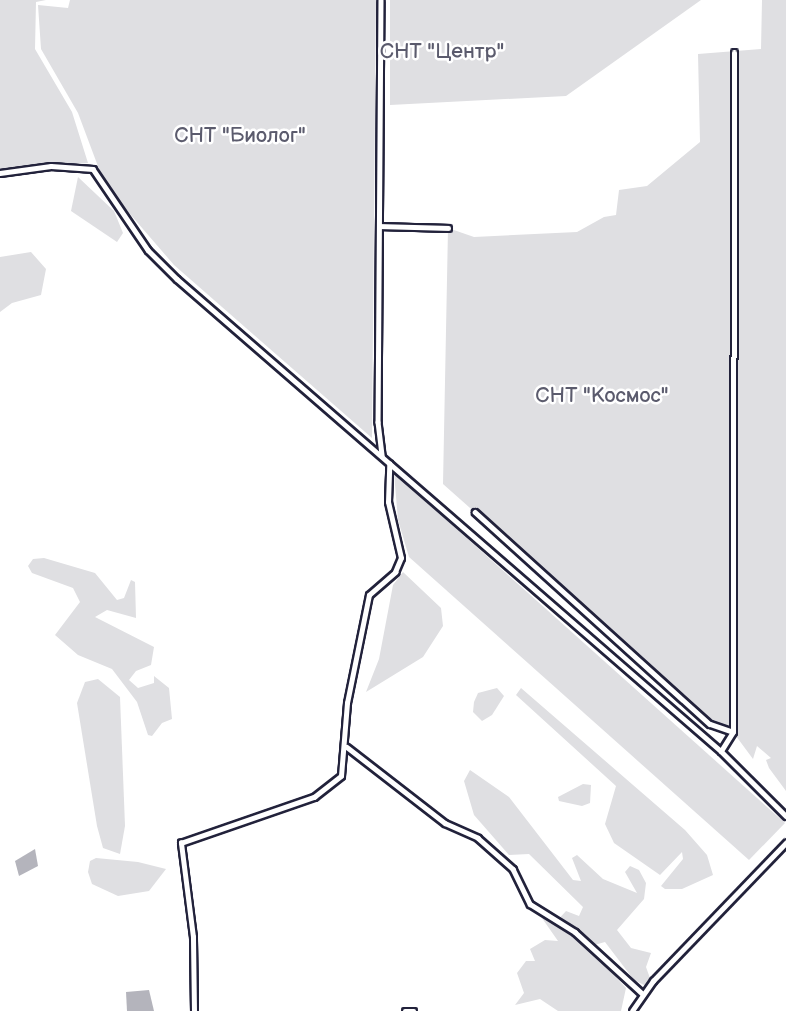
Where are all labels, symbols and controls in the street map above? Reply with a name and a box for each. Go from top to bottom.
park label: СНТ "Центр" [380,39,504,65]
park label: СНТ "Биолог" [174,123,306,149]
park label: СНТ "Космос" [535,383,669,409]

